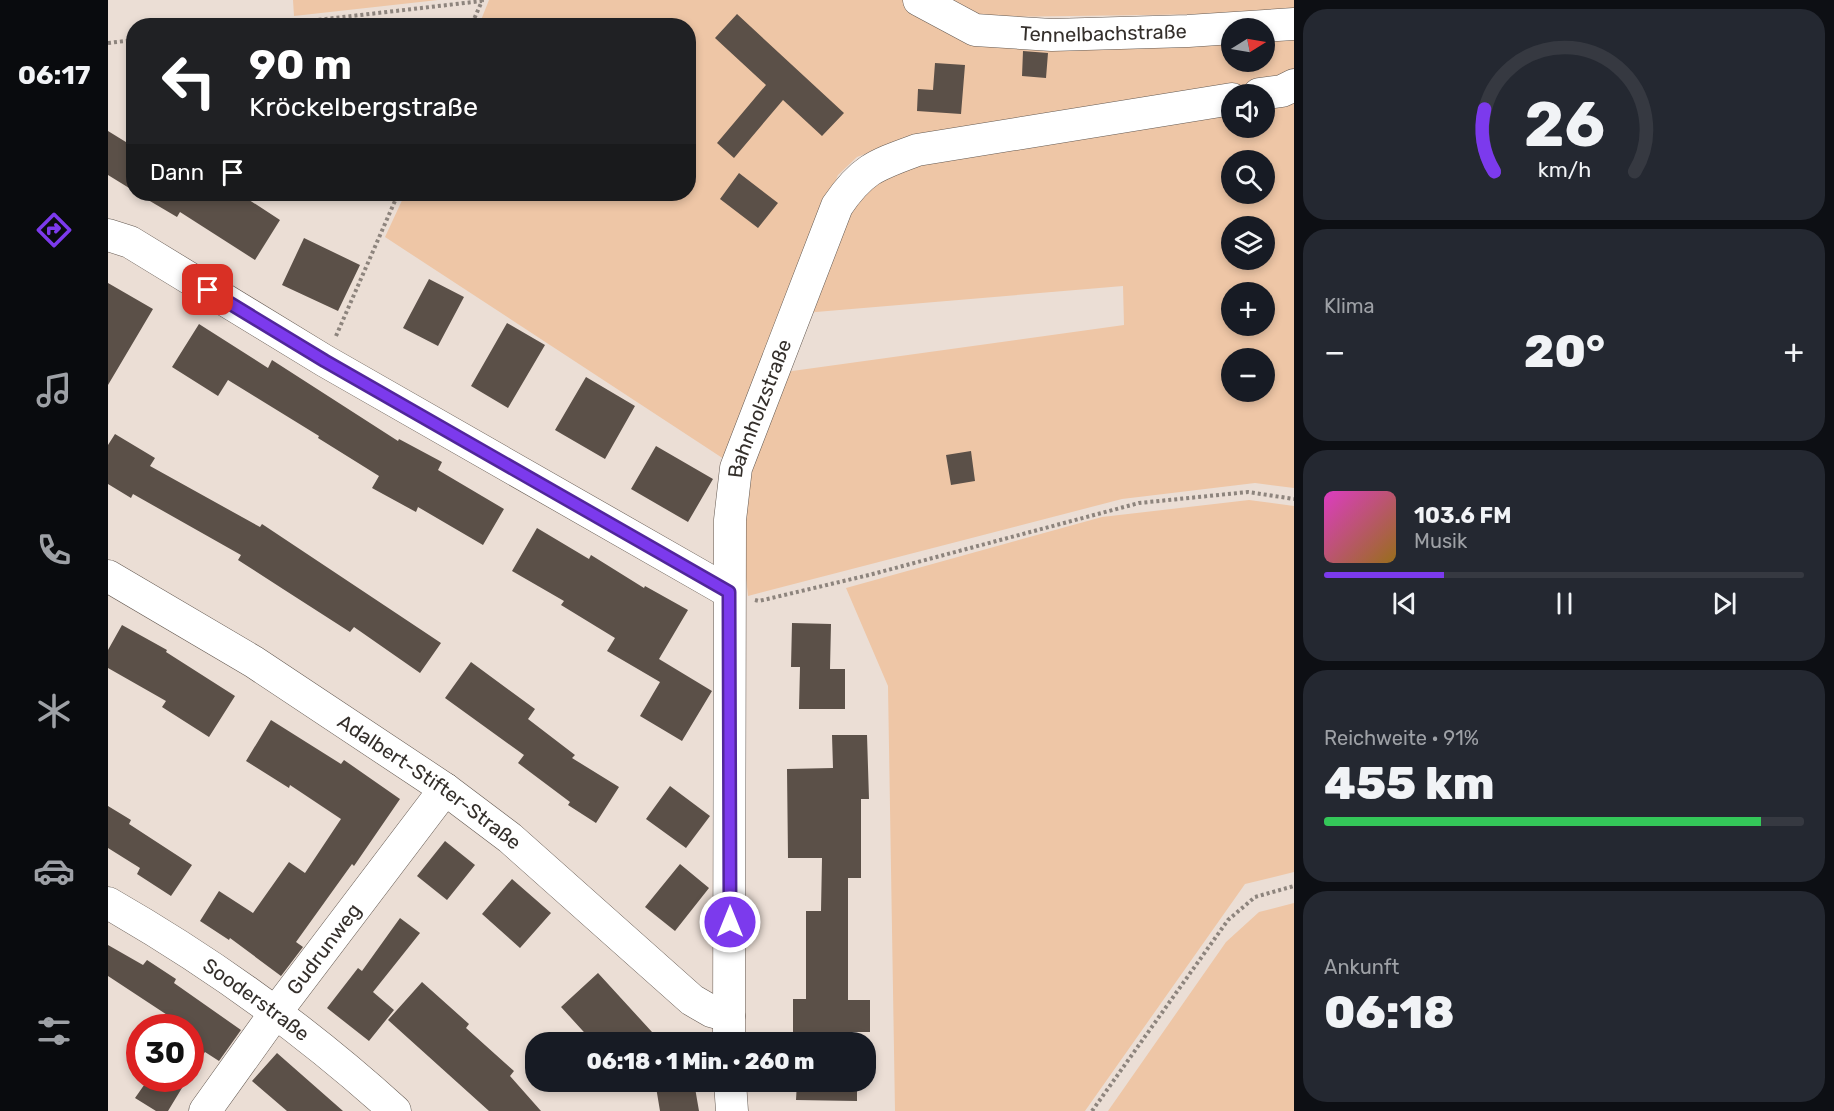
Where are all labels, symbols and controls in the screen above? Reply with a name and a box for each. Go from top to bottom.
north arrow [1221,18,1275,72]
map controls [1221,18,1275,402]
street label: Tennelbachstraße [1019,19,1187,47]
text: 90 m [249,40,352,90]
icon: left [150,42,228,120]
text: 06:17 [18,59,90,91]
button: sound [1221,84,1275,138]
text: 26 [1523,88,1605,162]
text: Kröckelbergstraße [249,91,478,123]
button: search [1221,150,1275,204]
icon: arrive [216,156,249,189]
text: km/h [1537,157,1591,182]
text: Dann [150,159,204,186]
icon: directions [33,209,75,251]
button: layers [1221,216,1275,270]
pin [182,264,233,315]
icon: arrive [191,273,224,306]
button: + [1221,282,1275,336]
text: Klima [1324,294,1375,318]
text: 20° [1524,325,1605,378]
text: − [1324,332,1345,371]
text: + [1783,332,1804,371]
street label: Bahnholzstraße [723,336,797,479]
button: − [1221,348,1275,402]
icon: music [33,369,75,411]
text: 103.6 FM [1414,502,1511,529]
icon: phone [33,529,75,571]
text: Musik [1414,529,1467,553]
icon: previous [1388,587,1421,620]
icon: pause [1548,587,1581,620]
icon: next [1708,587,1741,620]
icon: climate [33,690,75,732]
street label: Adalbert-Stifter-Straße [333,709,526,854]
text: Reichweite · 91% [1324,726,1479,750]
text: 455 km [1324,757,1494,810]
icon: car [33,850,75,892]
position arrow [698,890,762,954]
street label: Gudrunweg [282,899,366,999]
street label: Sooderstraße [198,953,314,1046]
text: Ankunft [1324,955,1399,979]
text: 06:18 [1324,986,1454,1039]
icon: filters [33,1010,75,1052]
speed limit sign: 30 [126,1014,204,1092]
text: 06:18 · 1 Min. · 260 m [587,1048,814,1075]

